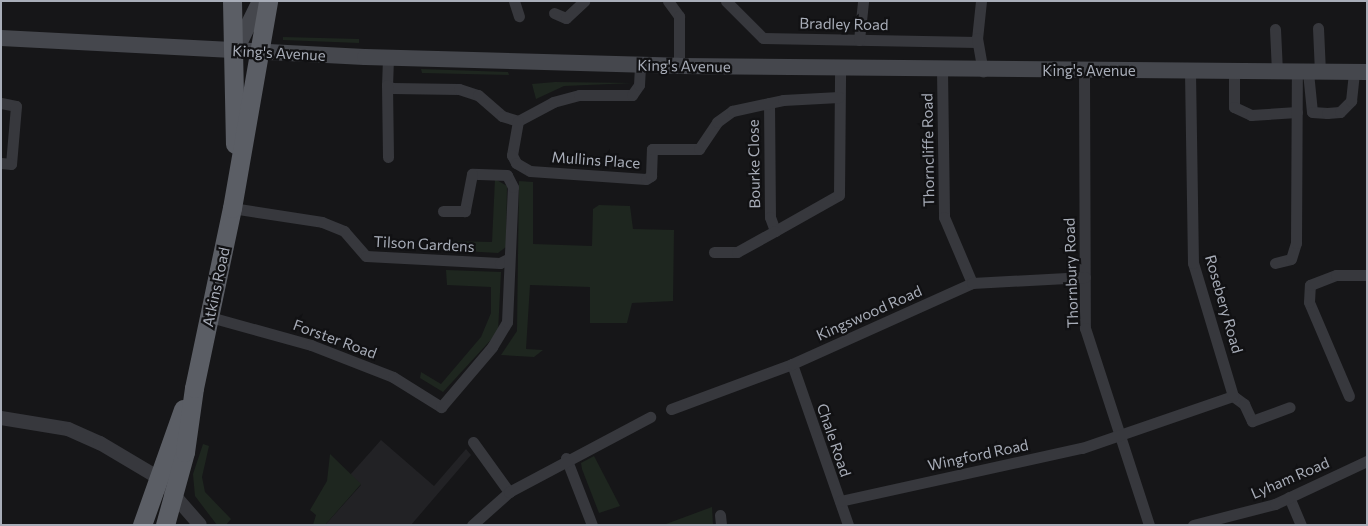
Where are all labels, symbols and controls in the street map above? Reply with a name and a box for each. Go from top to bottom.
street label: Bradley Road [799,14,889,34]
street label: King's Avenue [232,42,326,64]
street label: King's Avenue [637,56,731,76]
street label: King's Avenue [1042,62,1136,80]
street label: Thorncliffe Road [918,93,938,207]
street label: Bourke Close [744,119,764,209]
street label: Mullins Place [551,148,641,172]
street label: Thornbury Road [1060,217,1082,329]
street label: Tilson Gardens [373,232,475,256]
street label: Atkins Road [199,245,233,329]
street label: Rosebery Road [1201,253,1247,355]
street label: Kingswood Road [813,282,925,344]
street label: Forster Road [291,316,379,362]
street label: Chale Road [813,401,855,479]
street label: Wingford Road [926,436,1030,474]
street label: Lyham Road [1248,453,1332,503]

